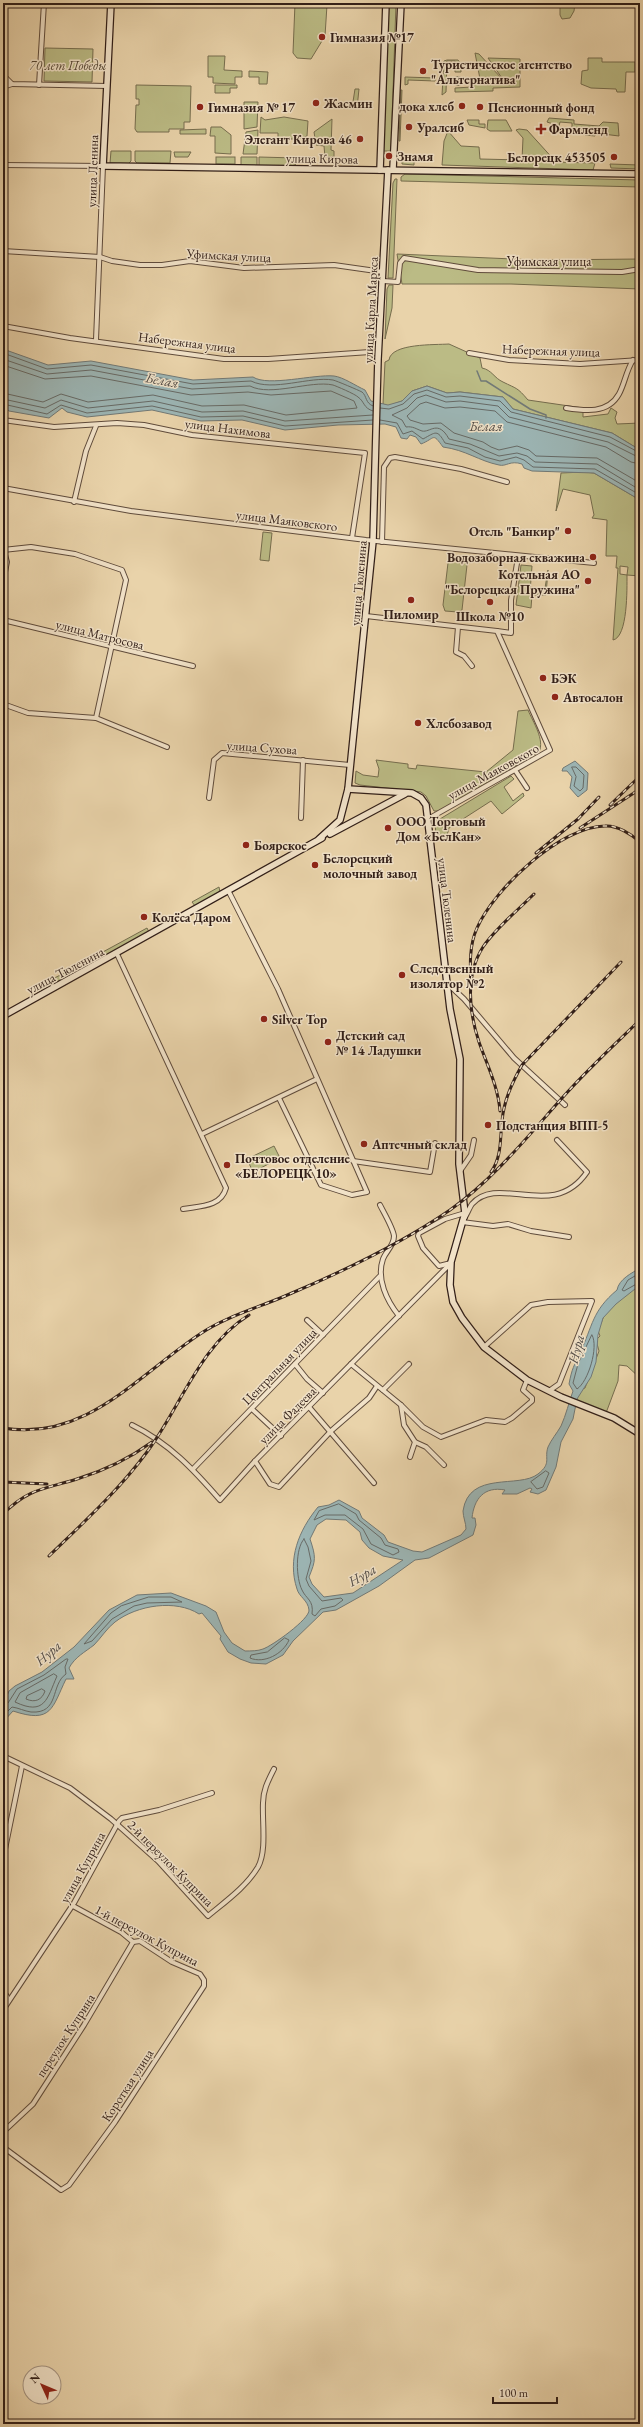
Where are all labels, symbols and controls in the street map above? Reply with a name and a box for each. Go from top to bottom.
place label: Гимназия №17 [330,29,414,46]
marker: Гимназия №17 [317,32,327,42]
place label: Туристическое агентство "Альтернатива" [431,56,573,88]
park label: 70 лет Победы [30,57,106,74]
marker: Туристическое агентство "Альтернатива" [418,66,428,76]
place label: Жасмин [323,95,373,112]
marker: Жасмин [311,98,321,108]
place label: дока хлеб [399,98,454,115]
place label: Гимназия № 17 [208,99,295,116]
place label: Пенсионный фонд [488,99,595,116]
marker: дока хлеб [457,101,467,111]
marker: Гимназия № 17 [195,102,205,112]
marker: Пенсионный фонд [475,102,485,112]
place label: Уралсиб [416,119,465,136]
place label: Фармленд [549,121,608,138]
marker: Уралсиб [404,122,414,132]
marker: Фармленд [536,124,546,134]
place label: Элегант Кирова 46 [245,131,352,148]
street label: улица Ленина [83,134,102,208]
marker: Элегант Кирова 46 [355,134,365,144]
place label: Знамя [397,148,433,165]
street label: улица Кирова [286,149,359,168]
place label: Белорецк 453505 [507,149,606,166]
marker: Знамя [384,151,394,161]
marker: Белорецк 453505 [609,152,619,162]
street label: Уфимская улица [185,245,272,266]
street label: Уфимская улица [506,253,592,270]
street label: улица Карла Маркса [359,255,382,364]
street label: Набережная улица [137,328,238,357]
street label: Набережная улица [502,340,601,361]
water label: Белая [143,368,180,392]
street label: улица Нахимова [184,415,273,442]
water label: Белая [468,417,503,435]
street label: улица Маяковского [235,506,339,535]
place label: Отель "Банкир" [469,523,560,540]
marker: Отель "Банкир" [563,526,573,536]
street label: улица Тюленина [346,539,371,626]
place label: Водозаборная скважина [447,549,585,566]
marker: Водозаборная скважина [588,552,598,562]
place label: Котельная АО "Белорецкая Пружина" [445,566,580,598]
marker: Котельная АО "Белорецкая Пружина" [583,576,593,586]
marker: Пиломир [406,595,416,605]
marker: Школа №10 [485,597,495,607]
place label: Пиломир [383,606,439,623]
place label: Школа №10 [456,608,524,625]
street label: улица Матросова [54,615,147,654]
place label: БЭК [551,670,578,687]
marker: БЭК [538,673,548,683]
place label: Автосалон [562,689,624,706]
marker: Автосалон [550,692,560,702]
place label: Хлебозавод [425,715,492,732]
marker: Хлебозавод [413,718,423,728]
street label: улица Сухова [226,737,298,758]
street label: улица Маяковского [445,739,542,804]
place label: ООО Торговый Дом «БелКан» [396,813,486,845]
marker: ООО Торговый Дом «БелКан» [383,823,393,833]
place label: Боярское [254,837,307,854]
marker: Боярское [241,840,251,850]
place label: Белорецкий молочный завод [323,850,417,882]
street label: улица Тюленина [434,857,461,944]
marker: Белорецкий молочный завод [310,860,320,870]
place label: Колёса Даром [152,909,231,926]
marker: Колёса Даром [139,912,149,922]
street label: улица Тюленина [23,942,108,998]
place label: Следственный изолятор №2 [410,960,494,992]
marker: Следственный изолятор №2 [397,970,407,980]
place label: Silver Top [272,1011,327,1028]
marker: Silver Top [259,1014,269,1024]
place label: Детский сад № 14 Ладушки [336,1027,422,1059]
marker: Детский сад № 14 Ладушки [323,1037,333,1047]
place label: Подстанция ВПП-5 [496,1117,609,1134]
marker: Подстанция ВПП-5 [483,1120,493,1130]
place label: Аптечный склад [371,1136,467,1153]
marker: Аптечный склад [359,1139,369,1149]
place label: Почтовое отделение «БЕЛОРЕЦК 10» [235,1150,351,1182]
marker: Почтовое отделение «БЕЛОРЕЦК 10» [222,1160,232,1170]
street label: Центральная улица [238,1324,321,1409]
water label: Нура [563,1333,588,1366]
street label: улица Фадеева [255,1382,320,1448]
water label: Нура [344,1560,379,1591]
water label: Нура [30,1637,65,1670]
street label: 2-й переулок Куприна [124,1817,218,1911]
street label: улица Куприна [56,1828,109,1906]
street label: 1-й переулок Куприна [92,1901,202,1970]
street label: переулок Куприна [32,1990,99,2080]
street label: Короткая улица [98,2045,158,2125]
north arrow [22,2365,62,2405]
text: N [27,2370,43,2386]
scale bar [493,2379,557,2405]
text: 100 m [499,2385,529,2401]

